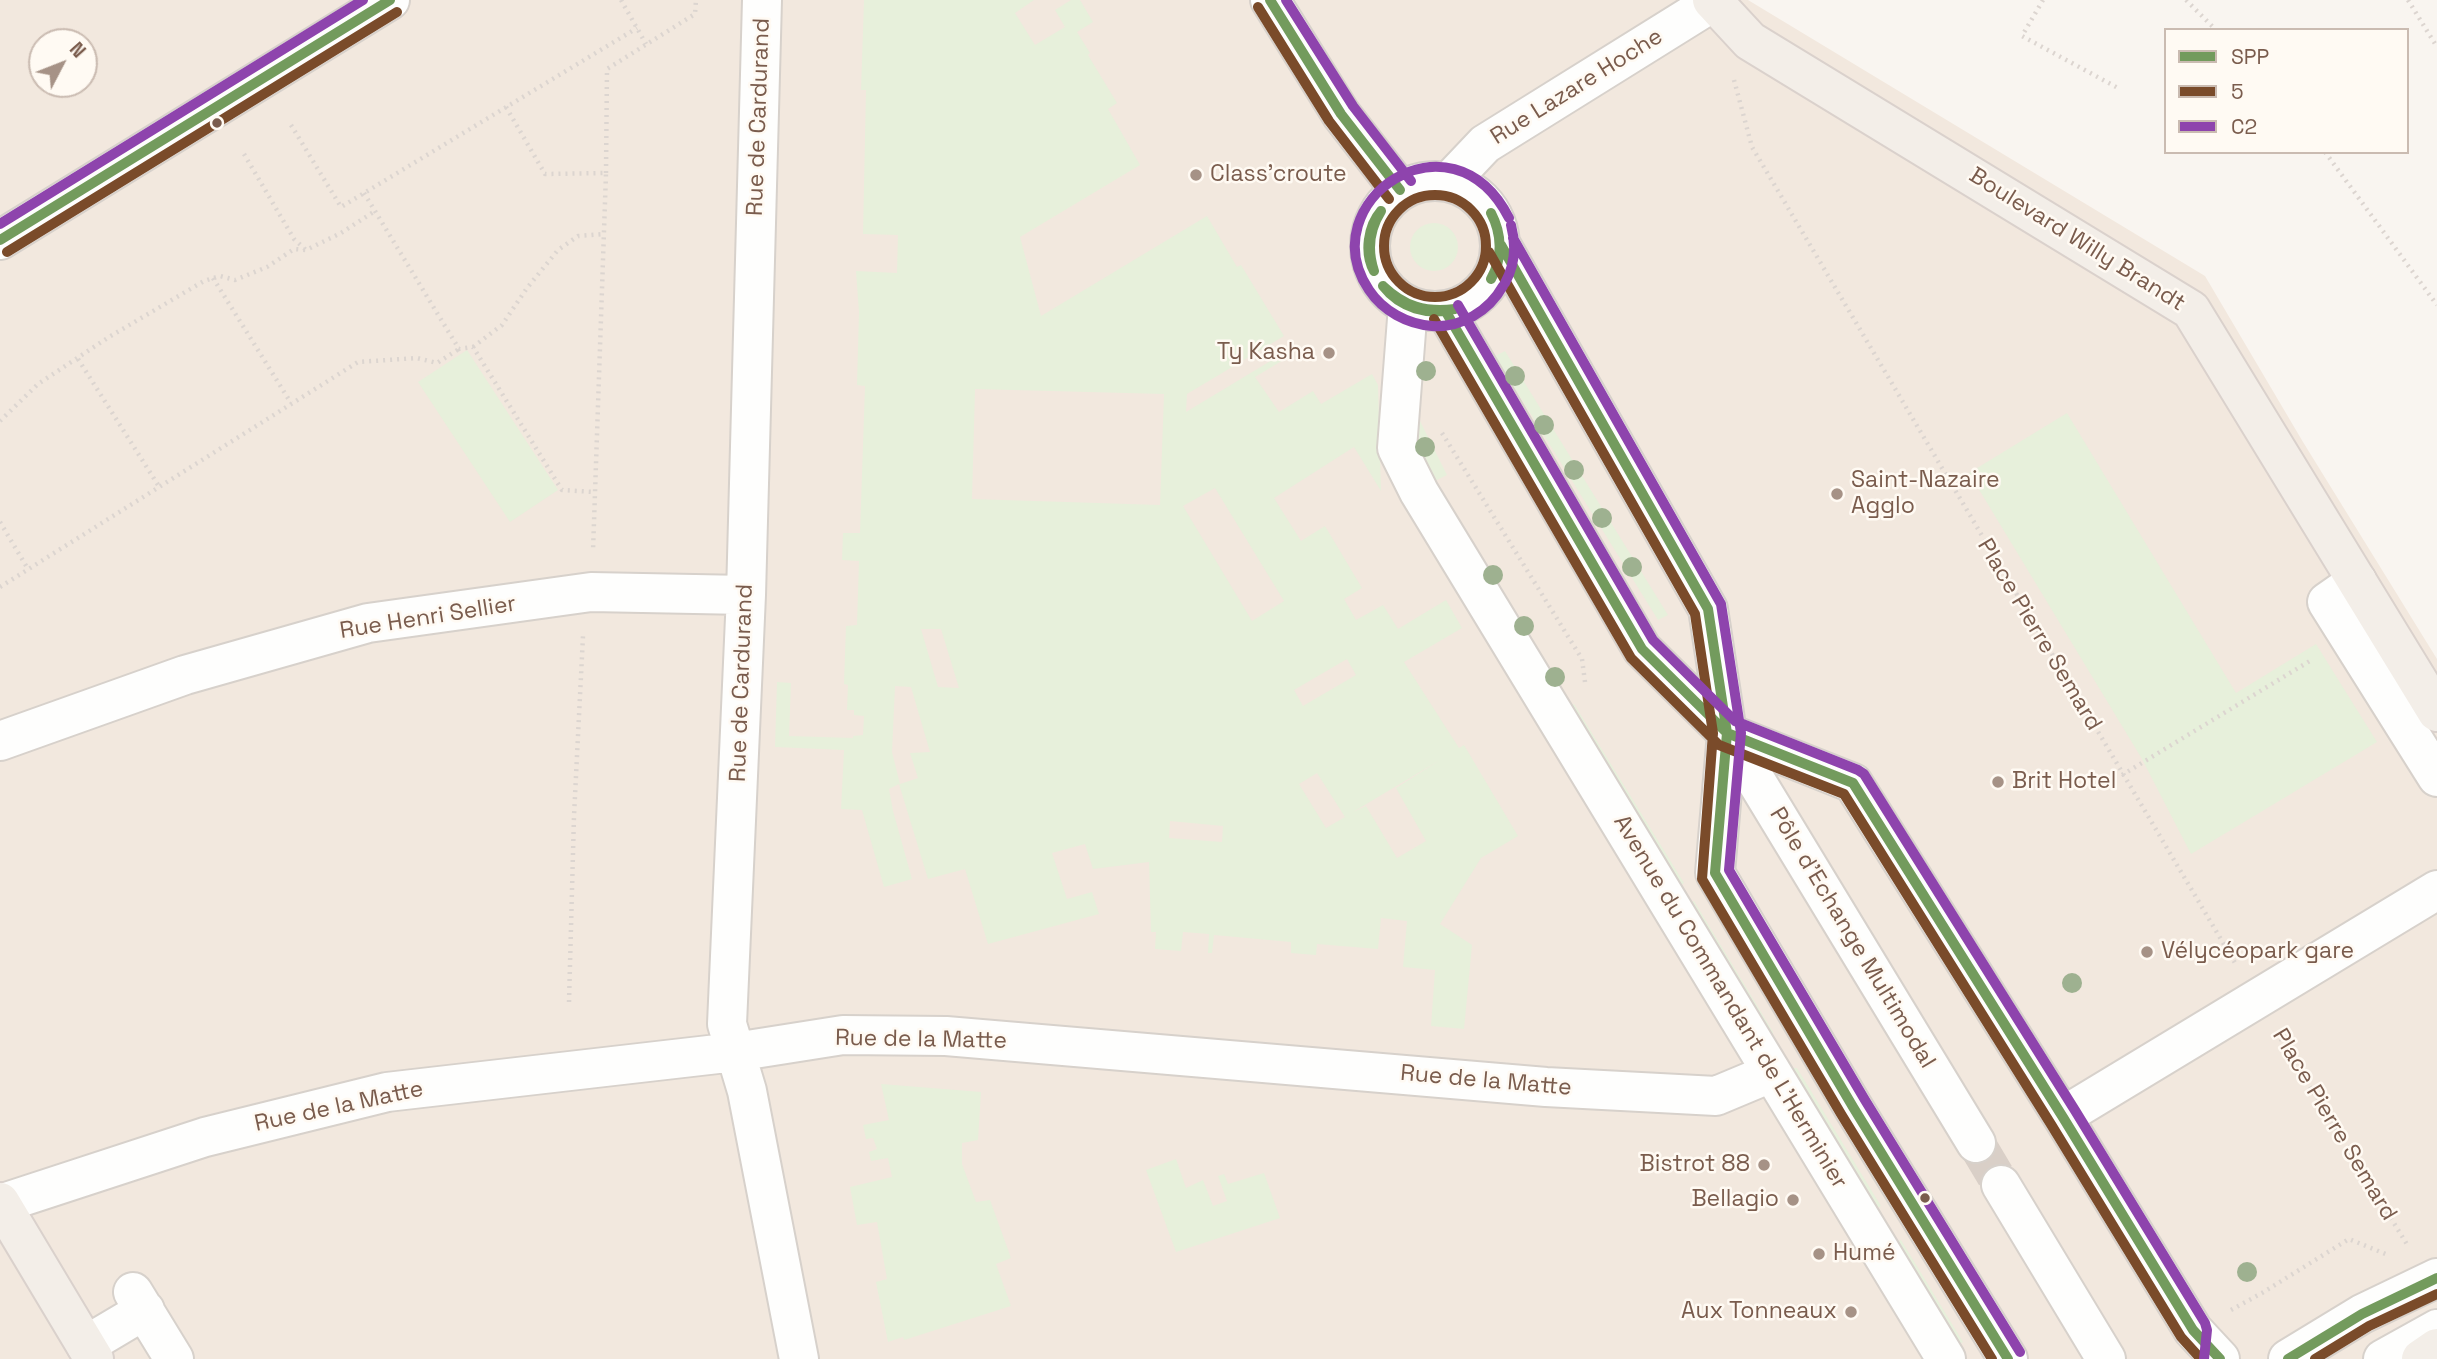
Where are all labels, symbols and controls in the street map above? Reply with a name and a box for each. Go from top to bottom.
street label: Rue de Cardurand [742,18,776,216]
street label: Rue Lazare Hoche [1486,23,1668,151]
north arrow [28,28,98,98]
legend [2164,28,2409,154]
text: N [64,37,91,63]
text: SPP [2231,43,2269,70]
text: 5 [2231,78,2244,105]
text: C2 [2231,113,2257,140]
unlabelled marker [210,116,224,130]
place label: Class'croute [1210,161,1347,189]
street label: Boulevard Willy Brandt [1964,162,2190,318]
marker: Class'croute [1188,167,1204,183]
place label: Ty Kasha [1217,339,1315,367]
marker: Ty Kasha [1321,345,1337,361]
place label: Saint-Nazaire Agglo [1851,467,2000,521]
marker: Saint-Nazaire Agglo [1829,486,1845,502]
street label: Place Pierre Semard [1971,534,2107,736]
street label: Rue de Cardurand [725,584,759,782]
street label: Rue Henri Sellier [338,590,518,646]
place label: Brit Hotel [2012,768,2116,796]
marker: Brit Hotel [1990,774,2006,790]
street label: Pôle d'Echange Multimodal [1763,803,1941,1073]
street label: Avenue du Commandant de L'Herminier [1607,810,1853,1194]
place label: Vélycéopark gare [2161,938,2354,966]
marker: Vélycéopark gare [2139,944,2155,960]
street label: Place Pierre Semard [2266,1024,2402,1226]
street label: Rue de la Matte [835,1025,1007,1055]
street label: Rue de la Matte [1399,1060,1573,1102]
street label: Rue de la Matte [252,1076,426,1138]
place label: Bistrot 88 [1640,1151,1750,1179]
marker: Bistrot 88 [1756,1157,1772,1173]
place label: Bellagio [1691,1186,1779,1214]
unlabelled marker [1918,1191,1932,1205]
marker: Bellagio [1785,1192,1801,1208]
place label: Humé [1833,1240,1896,1268]
marker: Humé [1811,1246,1827,1262]
place label: Aux Tonneaux [1681,1298,1837,1326]
marker: Aux Tonneaux [1843,1304,1859,1320]

